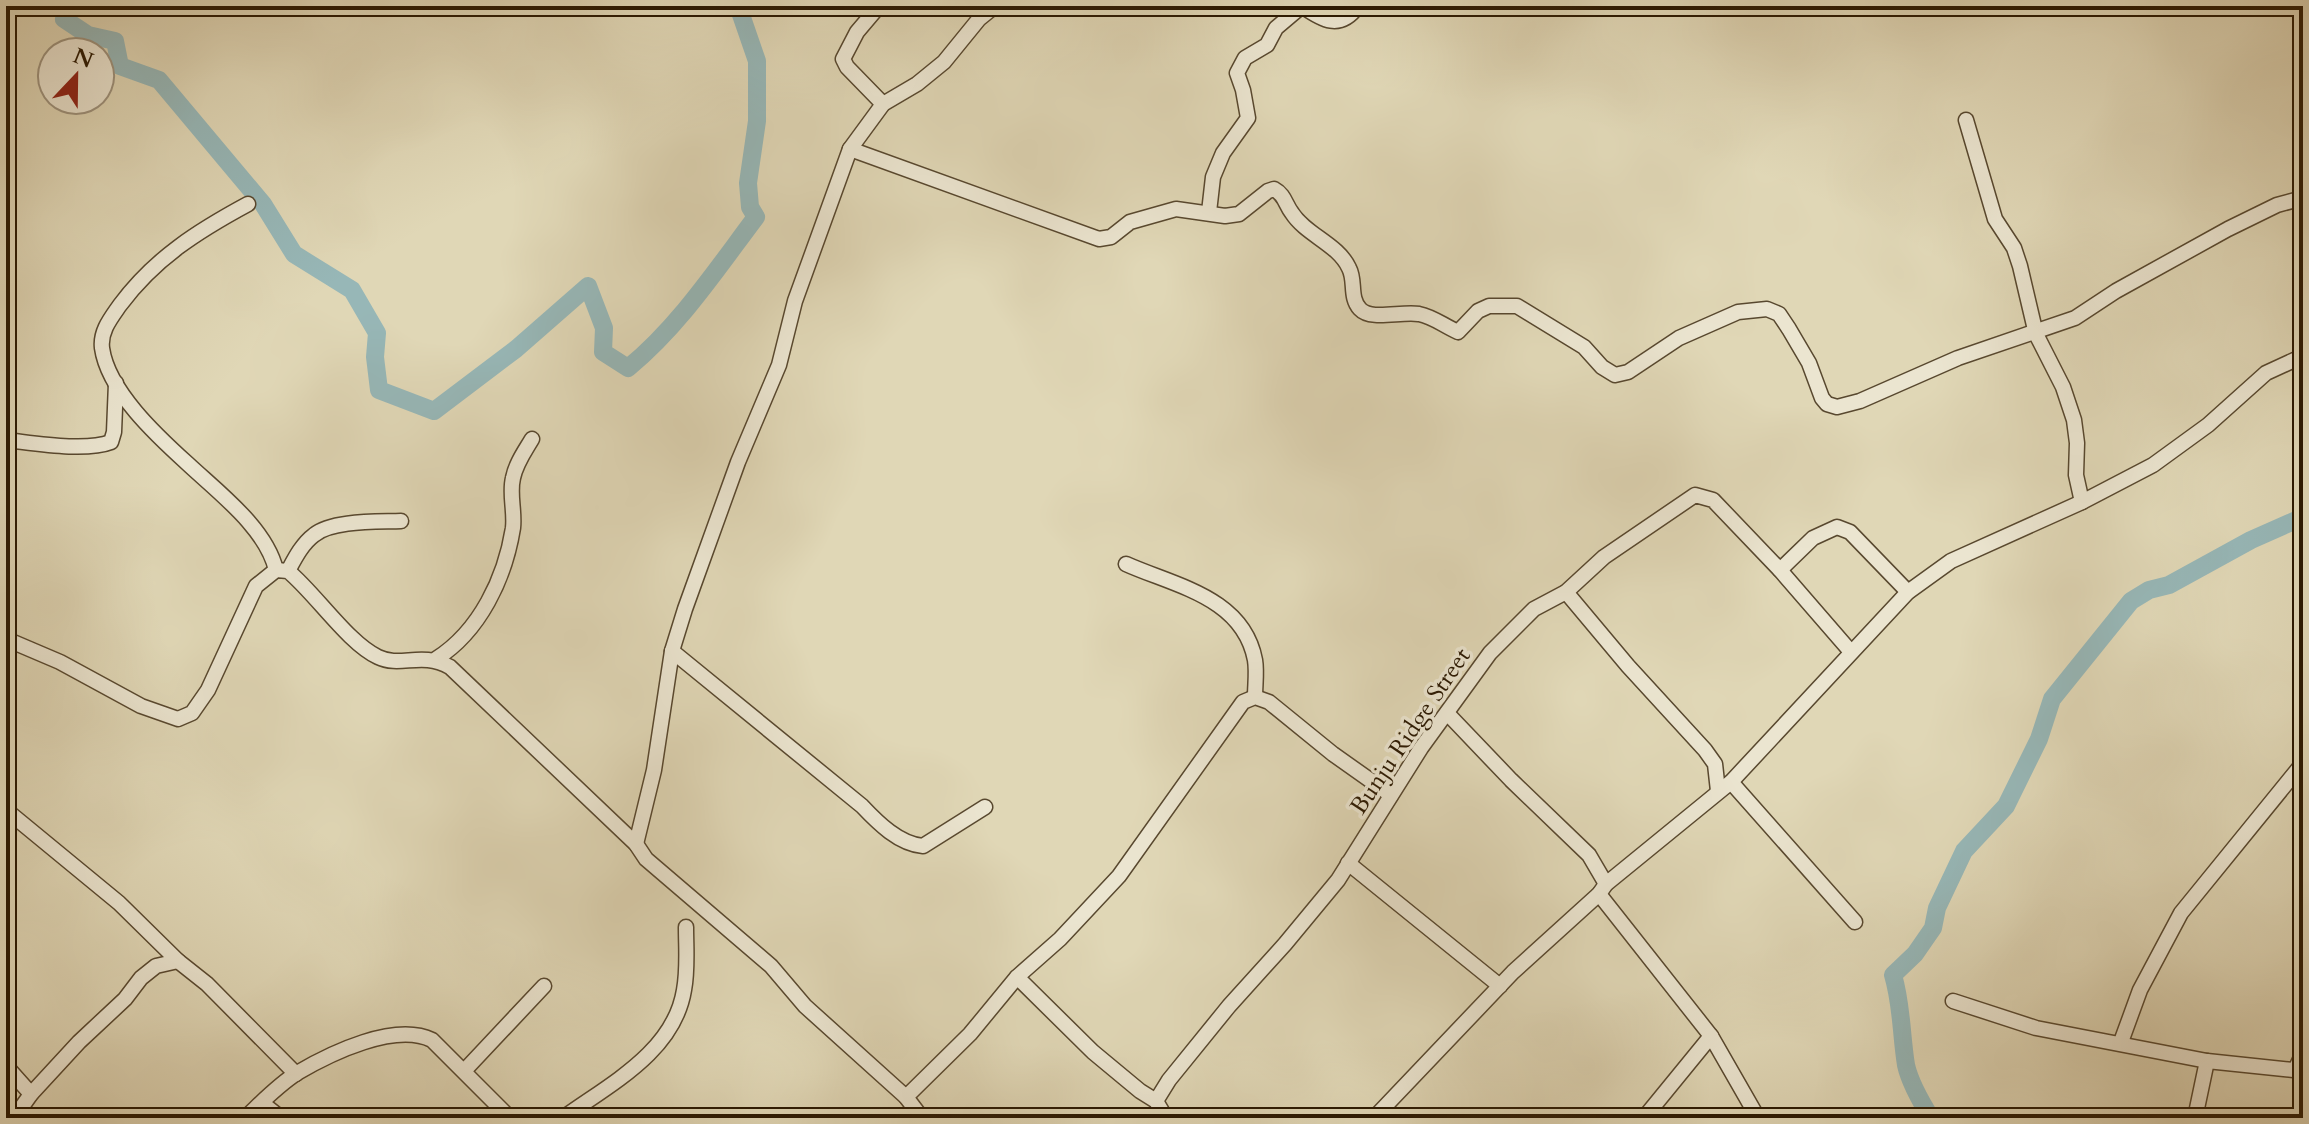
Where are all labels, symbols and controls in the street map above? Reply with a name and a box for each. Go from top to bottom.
north arrow [36,36,116,116]
text: N [69,41,98,76]
street label: Bunju Ridge Street [1342,641,1479,821]

